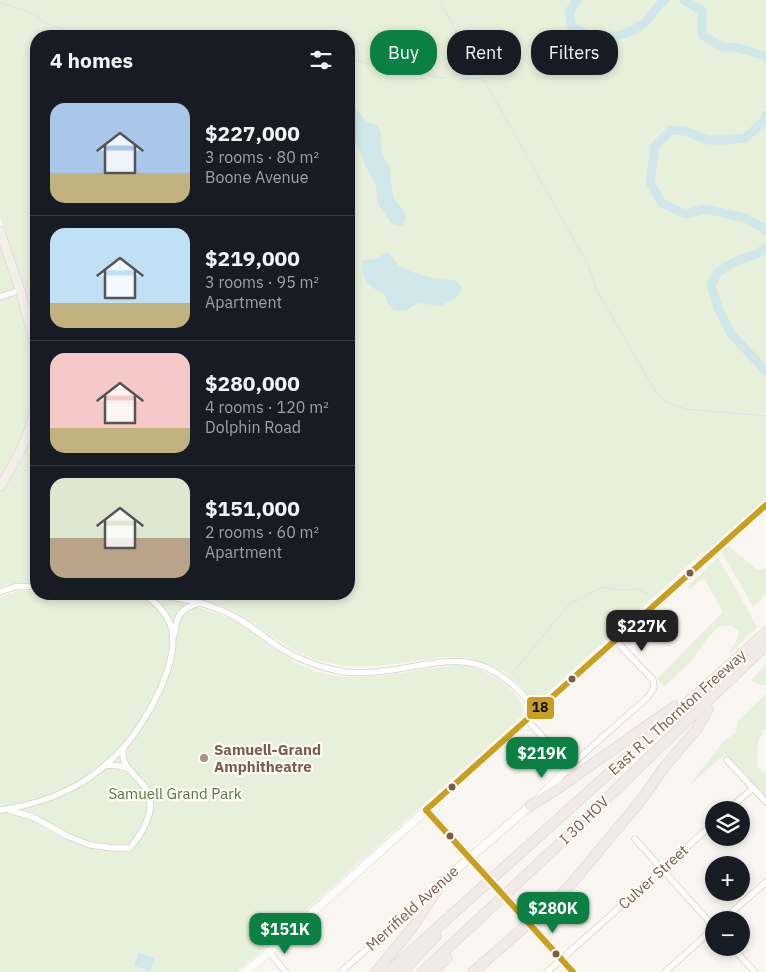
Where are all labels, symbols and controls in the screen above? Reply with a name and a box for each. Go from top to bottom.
chip: Buy [370,30,437,75]
chip: Rent [447,30,521,75]
chip: Filters [531,30,618,75]
text: 4 homes [50,46,133,74]
icon: filters [307,46,335,74]
text: $227,000 [205,119,300,147]
icon: home [90,123,150,183]
text: 3 rooms · 80 m² [205,147,319,167]
text: Boone Avenue [205,167,308,187]
text: $219,000 [205,244,300,272]
icon: home [90,248,150,308]
text: 3 rooms · 95 m² [205,272,319,292]
text: Apartment [205,292,282,312]
text: $280,000 [205,369,300,397]
icon: home [90,373,150,433]
text: 4 rooms · 120 m² [205,397,329,417]
text: Dolphin Road [205,417,301,437]
text: $151,000 [205,494,300,522]
icon: home [90,498,150,558]
text: 2 rooms · 60 m² [205,522,319,542]
text: Apartment [205,542,282,562]
unlabelled marker [685,568,695,578]
pin: $227K [607,610,677,652]
text: $227K [617,616,667,636]
street label: East R L Thornton Freeway [604,645,750,779]
unlabelled marker [567,674,577,684]
line badge: 18 [526,696,555,720]
text: 18 [532,698,548,716]
pin: $219K [507,736,577,779]
place label: Samuell-Grand Amphitheatre [214,740,321,776]
text: $219K [517,743,567,763]
marker: Samuell-Grand Amphitheatre [198,752,210,764]
unlabelled marker [447,782,457,792]
park label: Samuell Grand Park [108,784,242,803]
street label: I 30 HOV [555,792,613,848]
map controls [705,801,750,956]
button: layers [705,801,750,846]
unlabelled marker [445,831,455,841]
street label: Culver Street [614,841,692,913]
button: + [705,856,750,901]
street label: Merrifield Avenue [362,861,462,955]
pin: $280K [518,892,588,934]
text: $280K [528,898,578,918]
button: − [705,911,750,956]
pin: $151K [250,912,320,955]
text: $151K [260,919,310,939]
unlabelled marker [551,949,561,959]

